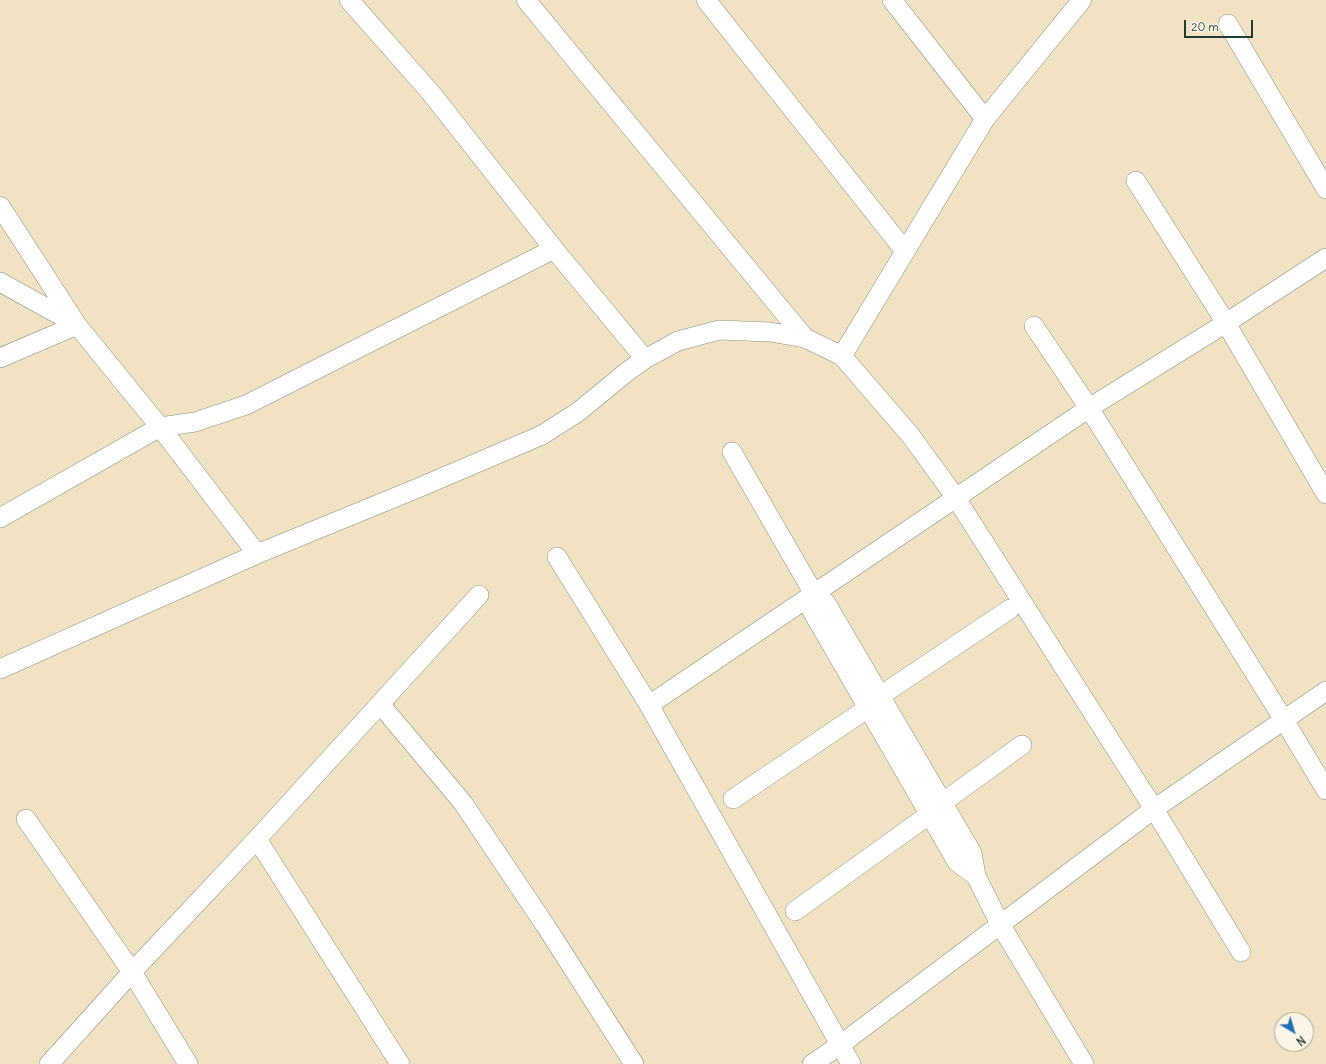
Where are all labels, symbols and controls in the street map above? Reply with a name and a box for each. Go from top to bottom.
scale bar [1186,12,1255,38]
text: 20 m [1191,19,1219,34]
north arrow [1274,1012,1314,1052]
text: N [1293,1033,1308,1049]

